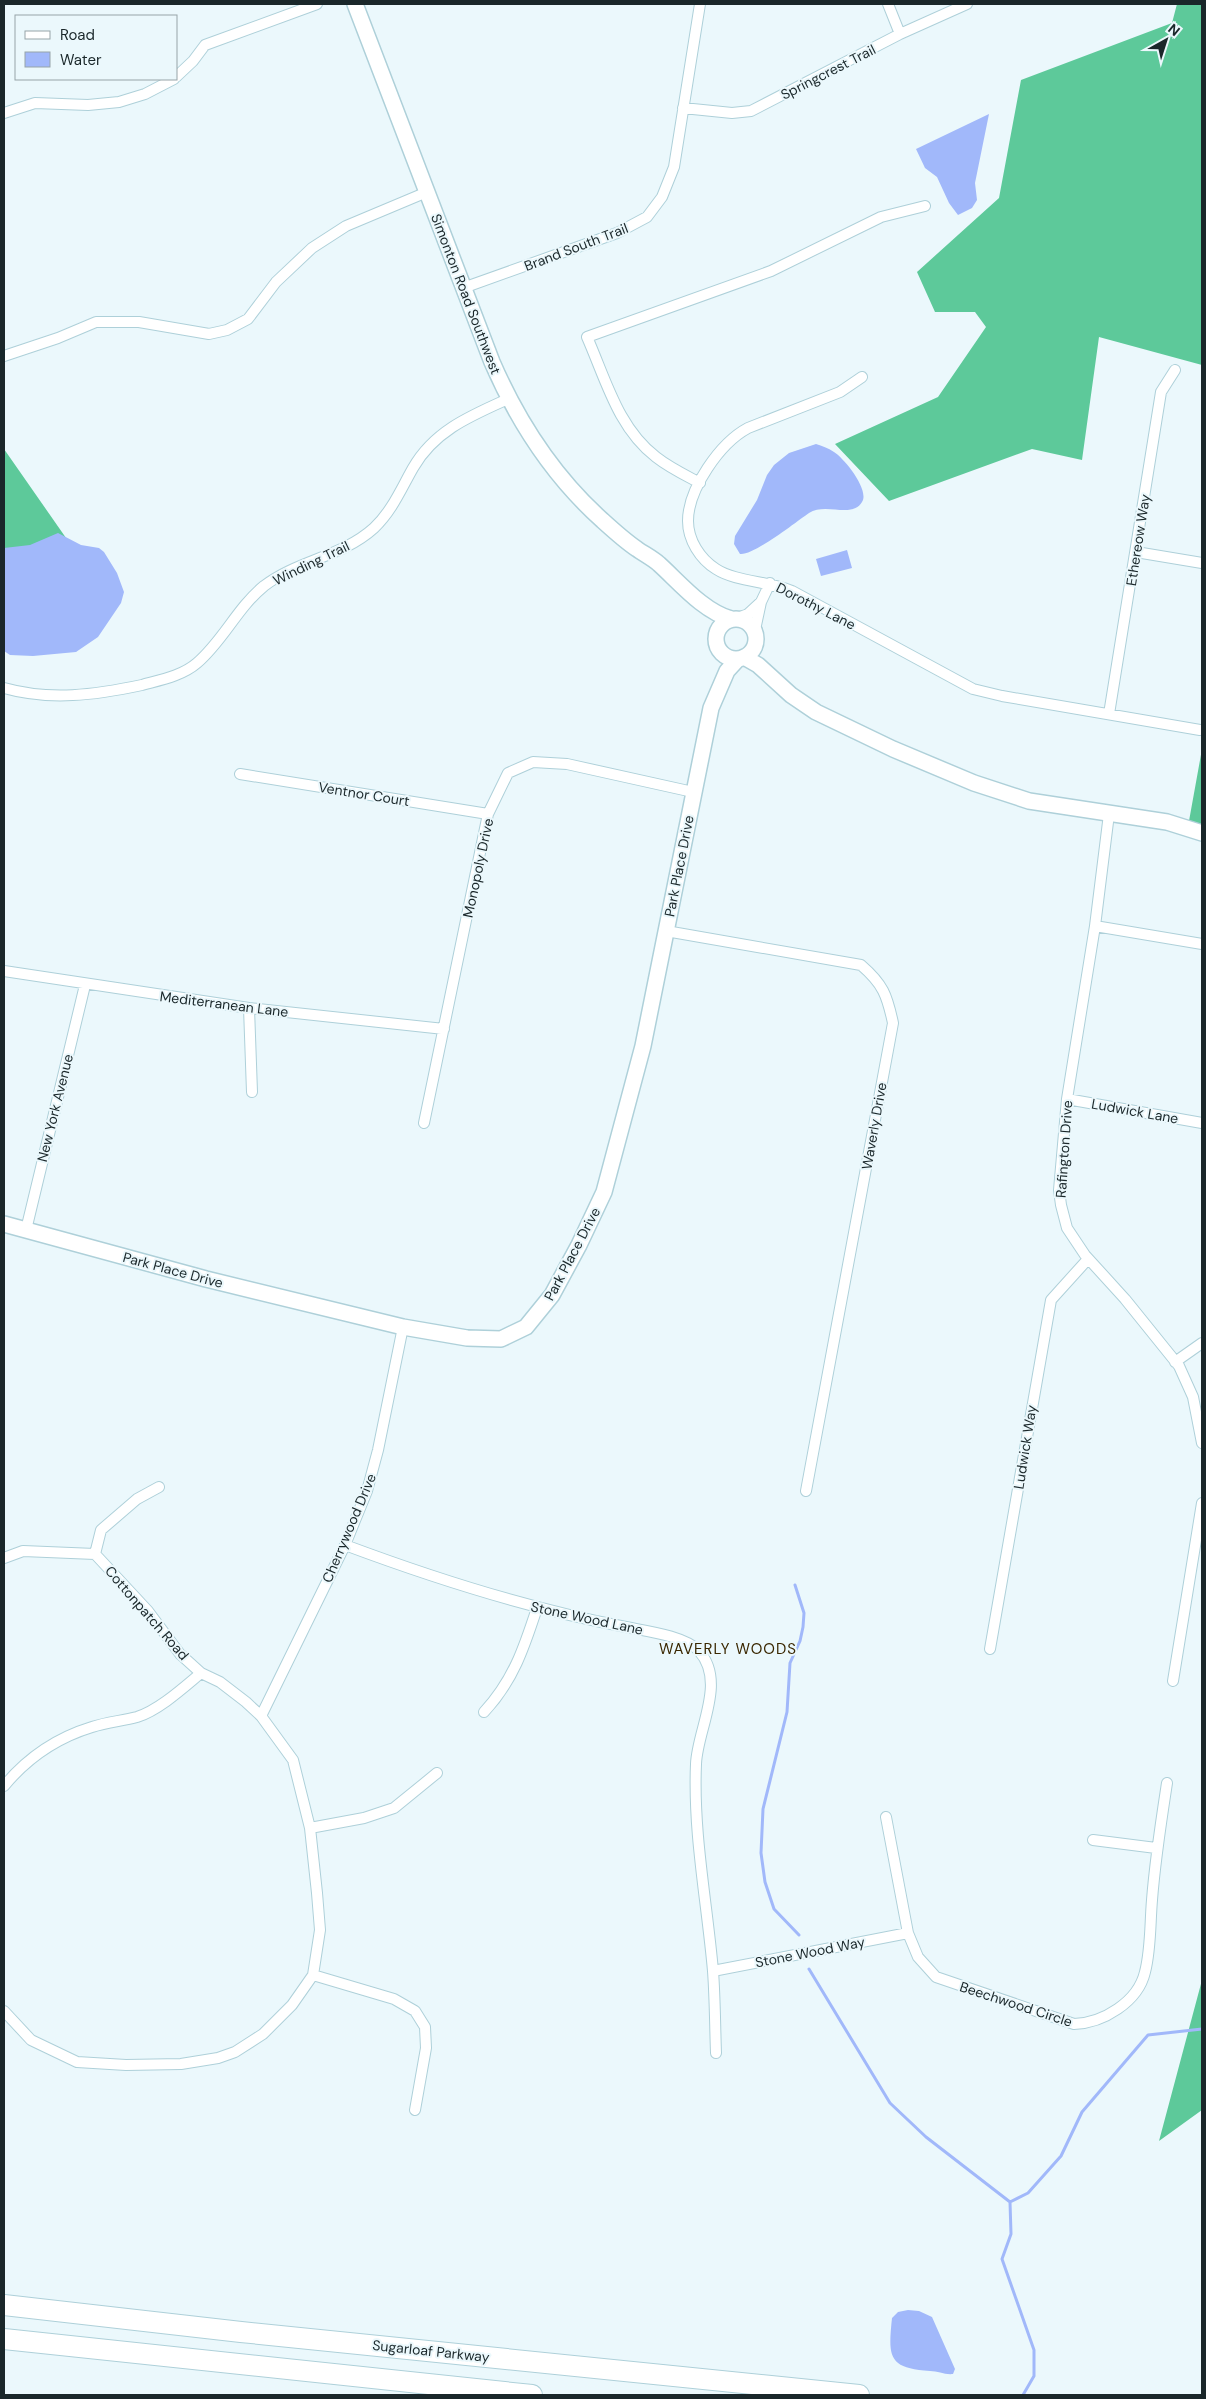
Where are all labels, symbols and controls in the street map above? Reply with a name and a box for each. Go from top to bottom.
legend [15,15,178,80]
north arrow [1141,15,1191,65]
text: N [1165,20,1184,40]
text: Road [60,25,95,45]
street label: Springcrest Trail [778,40,878,104]
text: Water [60,50,102,70]
street label: Simonton Road Southwest [427,211,505,377]
street label: Brand South Trail [522,219,630,275]
street label: Ethereow Way [1122,493,1154,587]
street label: Winding Trail [270,537,352,589]
street label: Dorothy Lane [773,578,859,634]
street label: Ventnor Court [317,778,411,810]
street label: Park Place Drive [660,814,698,918]
street label: Monopoly Drive [459,817,497,919]
street label: Mediterranean Lane [159,987,289,1021]
street label: New York Avenue [33,1052,77,1164]
street label: Waverly Drive [857,1081,891,1171]
street label: Ludwick Lane [1090,1094,1180,1128]
street label: Rafington Drive [1052,1099,1076,1199]
street label: Park Place Drive [540,1204,604,1304]
street label: Park Place Drive [121,1248,225,1292]
street label: Ludwick Way [1009,1403,1041,1490]
street label: Cherrywood Drive [318,1471,380,1585]
street label: Cottonpatch Road [101,1562,193,1664]
street label: Stone Wood Lane [529,1597,645,1639]
district label: WAVERLY WOODS [659,1639,797,1659]
street label: Stone Wood Way [754,1932,867,1971]
street label: Beechwood Circle [957,1977,1075,2031]
street label: Sugarloaf Parkway [372,2336,491,2366]

